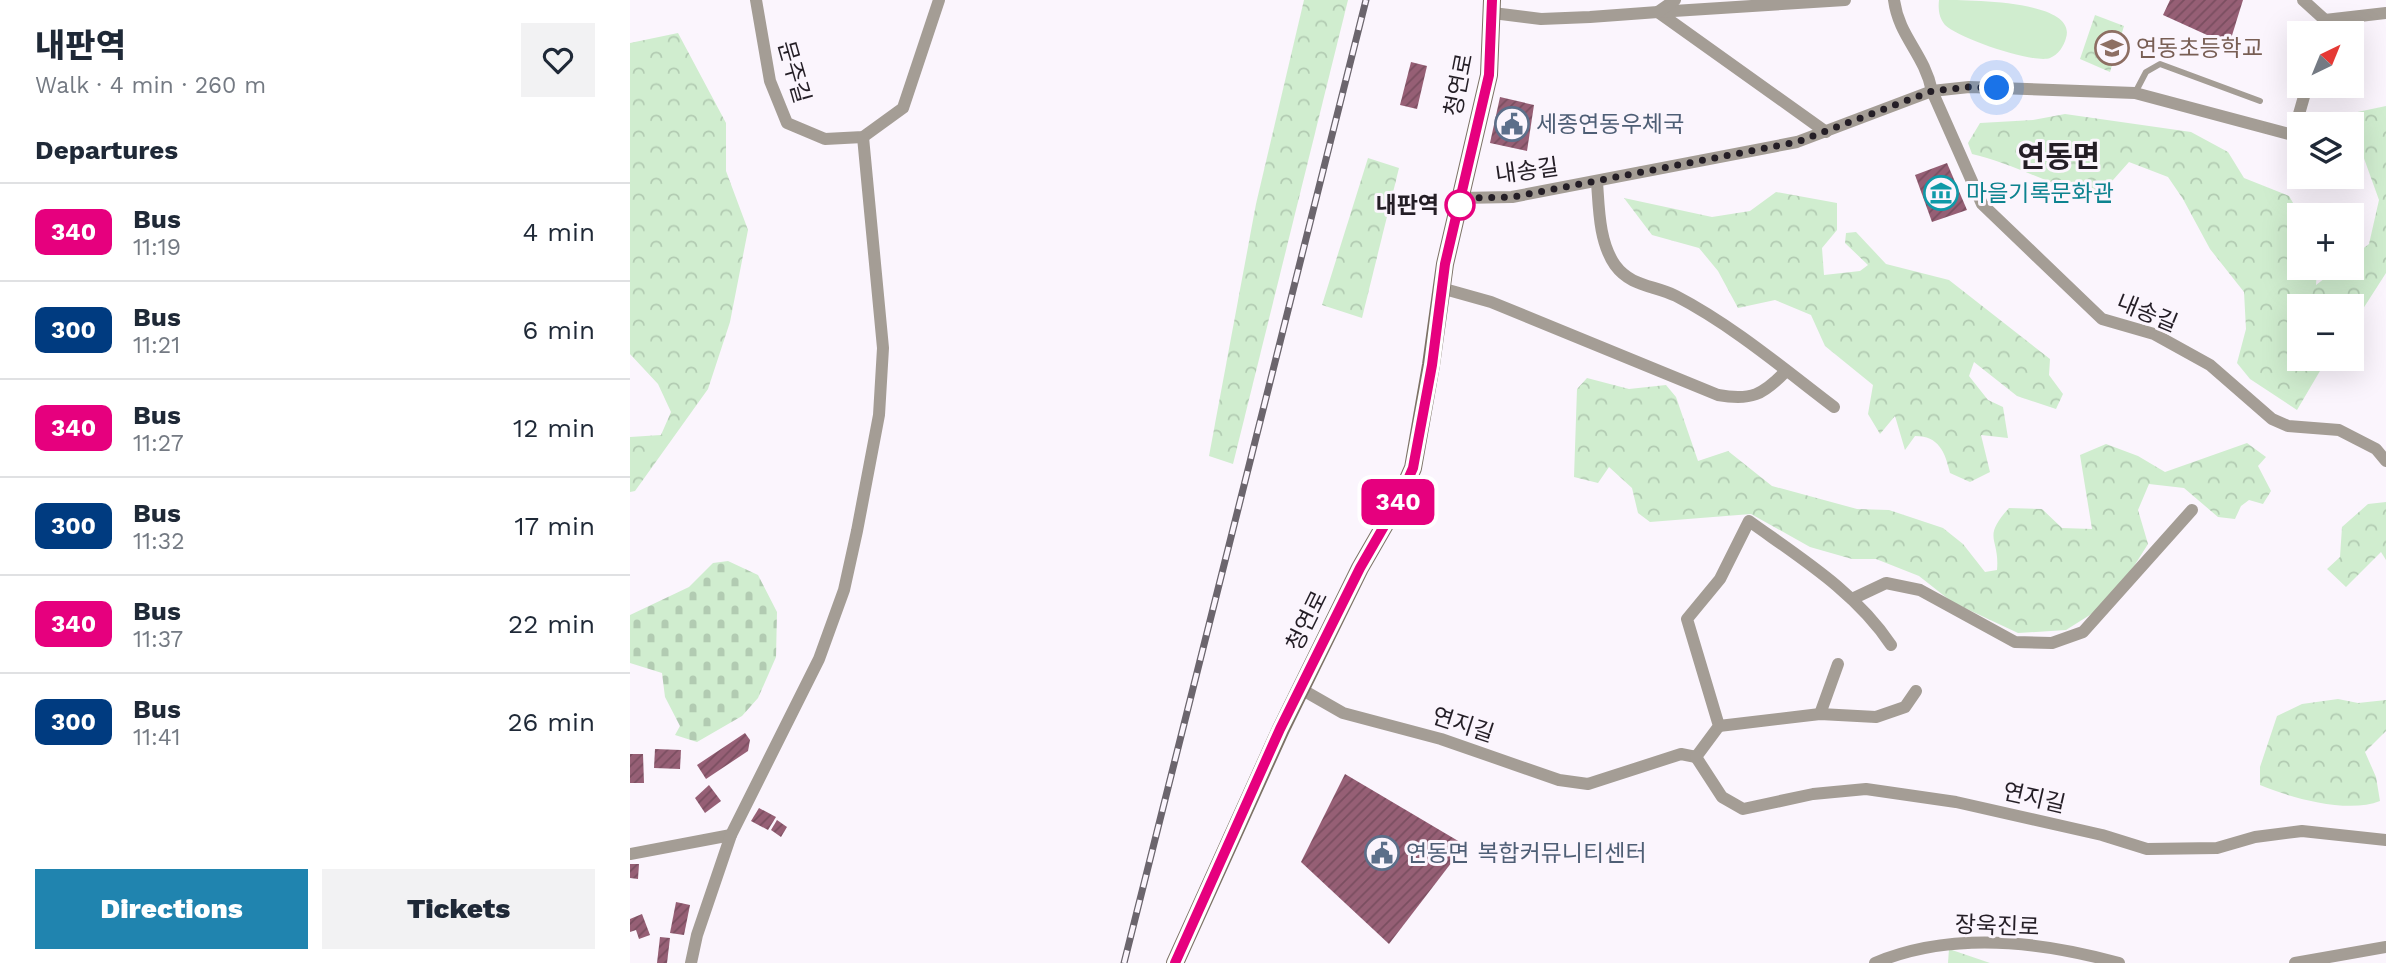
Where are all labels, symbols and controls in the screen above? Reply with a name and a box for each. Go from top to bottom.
north arrow [2287,21,2364,98]
map controls [2287,21,2364,371]
button: heart [521,23,595,97]
text: 내판역 [35,26,126,65]
school or university icon: 연동초등학교 [2093,29,2131,67]
place label: 연동초등학교 [2136,35,2263,62]
street label: 문주길 [772,38,816,106]
street label: 청연로 [1440,51,1478,119]
your location [1979,70,2014,105]
text: Walk · 4 min · 260 m [35,72,266,99]
public building icon: 세종연동우체국 [1493,105,1531,143]
place label: 세종연동우체국 [1536,111,1684,138]
button: layers [2287,112,2364,189]
text: Departures [35,135,178,165]
district label: 연동면 [2018,139,2100,174]
street label: 내송길 [1494,153,1560,189]
museum icon: 마을기록문화관 [1922,174,1960,212]
place label: 마을기록문화관 [1966,180,2114,207]
marker: 내판역 [1445,190,1475,220]
place label: 내판역 [1376,192,1439,219]
button: + [2287,203,2364,280]
text: Bus [133,204,181,234]
text: 4 min [522,217,595,247]
text: 340 [51,218,96,246]
text: 11:19 [133,234,181,261]
street label: 내송길 [2113,289,2181,337]
button: − [2287,294,2364,371]
text: Bus [133,302,181,332]
text: 6 min [523,315,595,345]
text: 300 [51,316,96,344]
text: 11:21 [133,332,180,359]
text: Bus [133,400,181,430]
text: 12 min [513,413,595,443]
text: 340 [51,414,96,442]
text: 11:27 [133,430,184,457]
line badge: 340 [1358,479,1438,525]
text: 340 [1375,488,1421,516]
text: Bus [133,498,181,528]
text: 17 min [514,511,595,541]
text: 300 [51,512,96,540]
text: 11:32 [133,528,185,555]
street label: 청연로 [1281,587,1333,655]
text: Bus [133,596,181,626]
text: 22 min [508,609,595,639]
text: 340 [51,610,96,638]
text: 11:37 [133,626,183,653]
text: Bus [133,694,181,724]
street label: 연지길 [1429,702,1497,748]
text: 26 min [507,707,595,737]
text: 300 [51,708,96,736]
text: 11:41 [133,724,180,751]
street label: 연지길 [2000,778,2068,818]
public building icon: 연동면 복합커뮤니티센터 [1363,834,1401,872]
place label: 연동면 복합커뮤니티센터 [1406,840,1647,867]
button: Directions [35,869,308,949]
button: Tickets [322,869,595,949]
street label: 장욱진로 [1954,911,2040,941]

